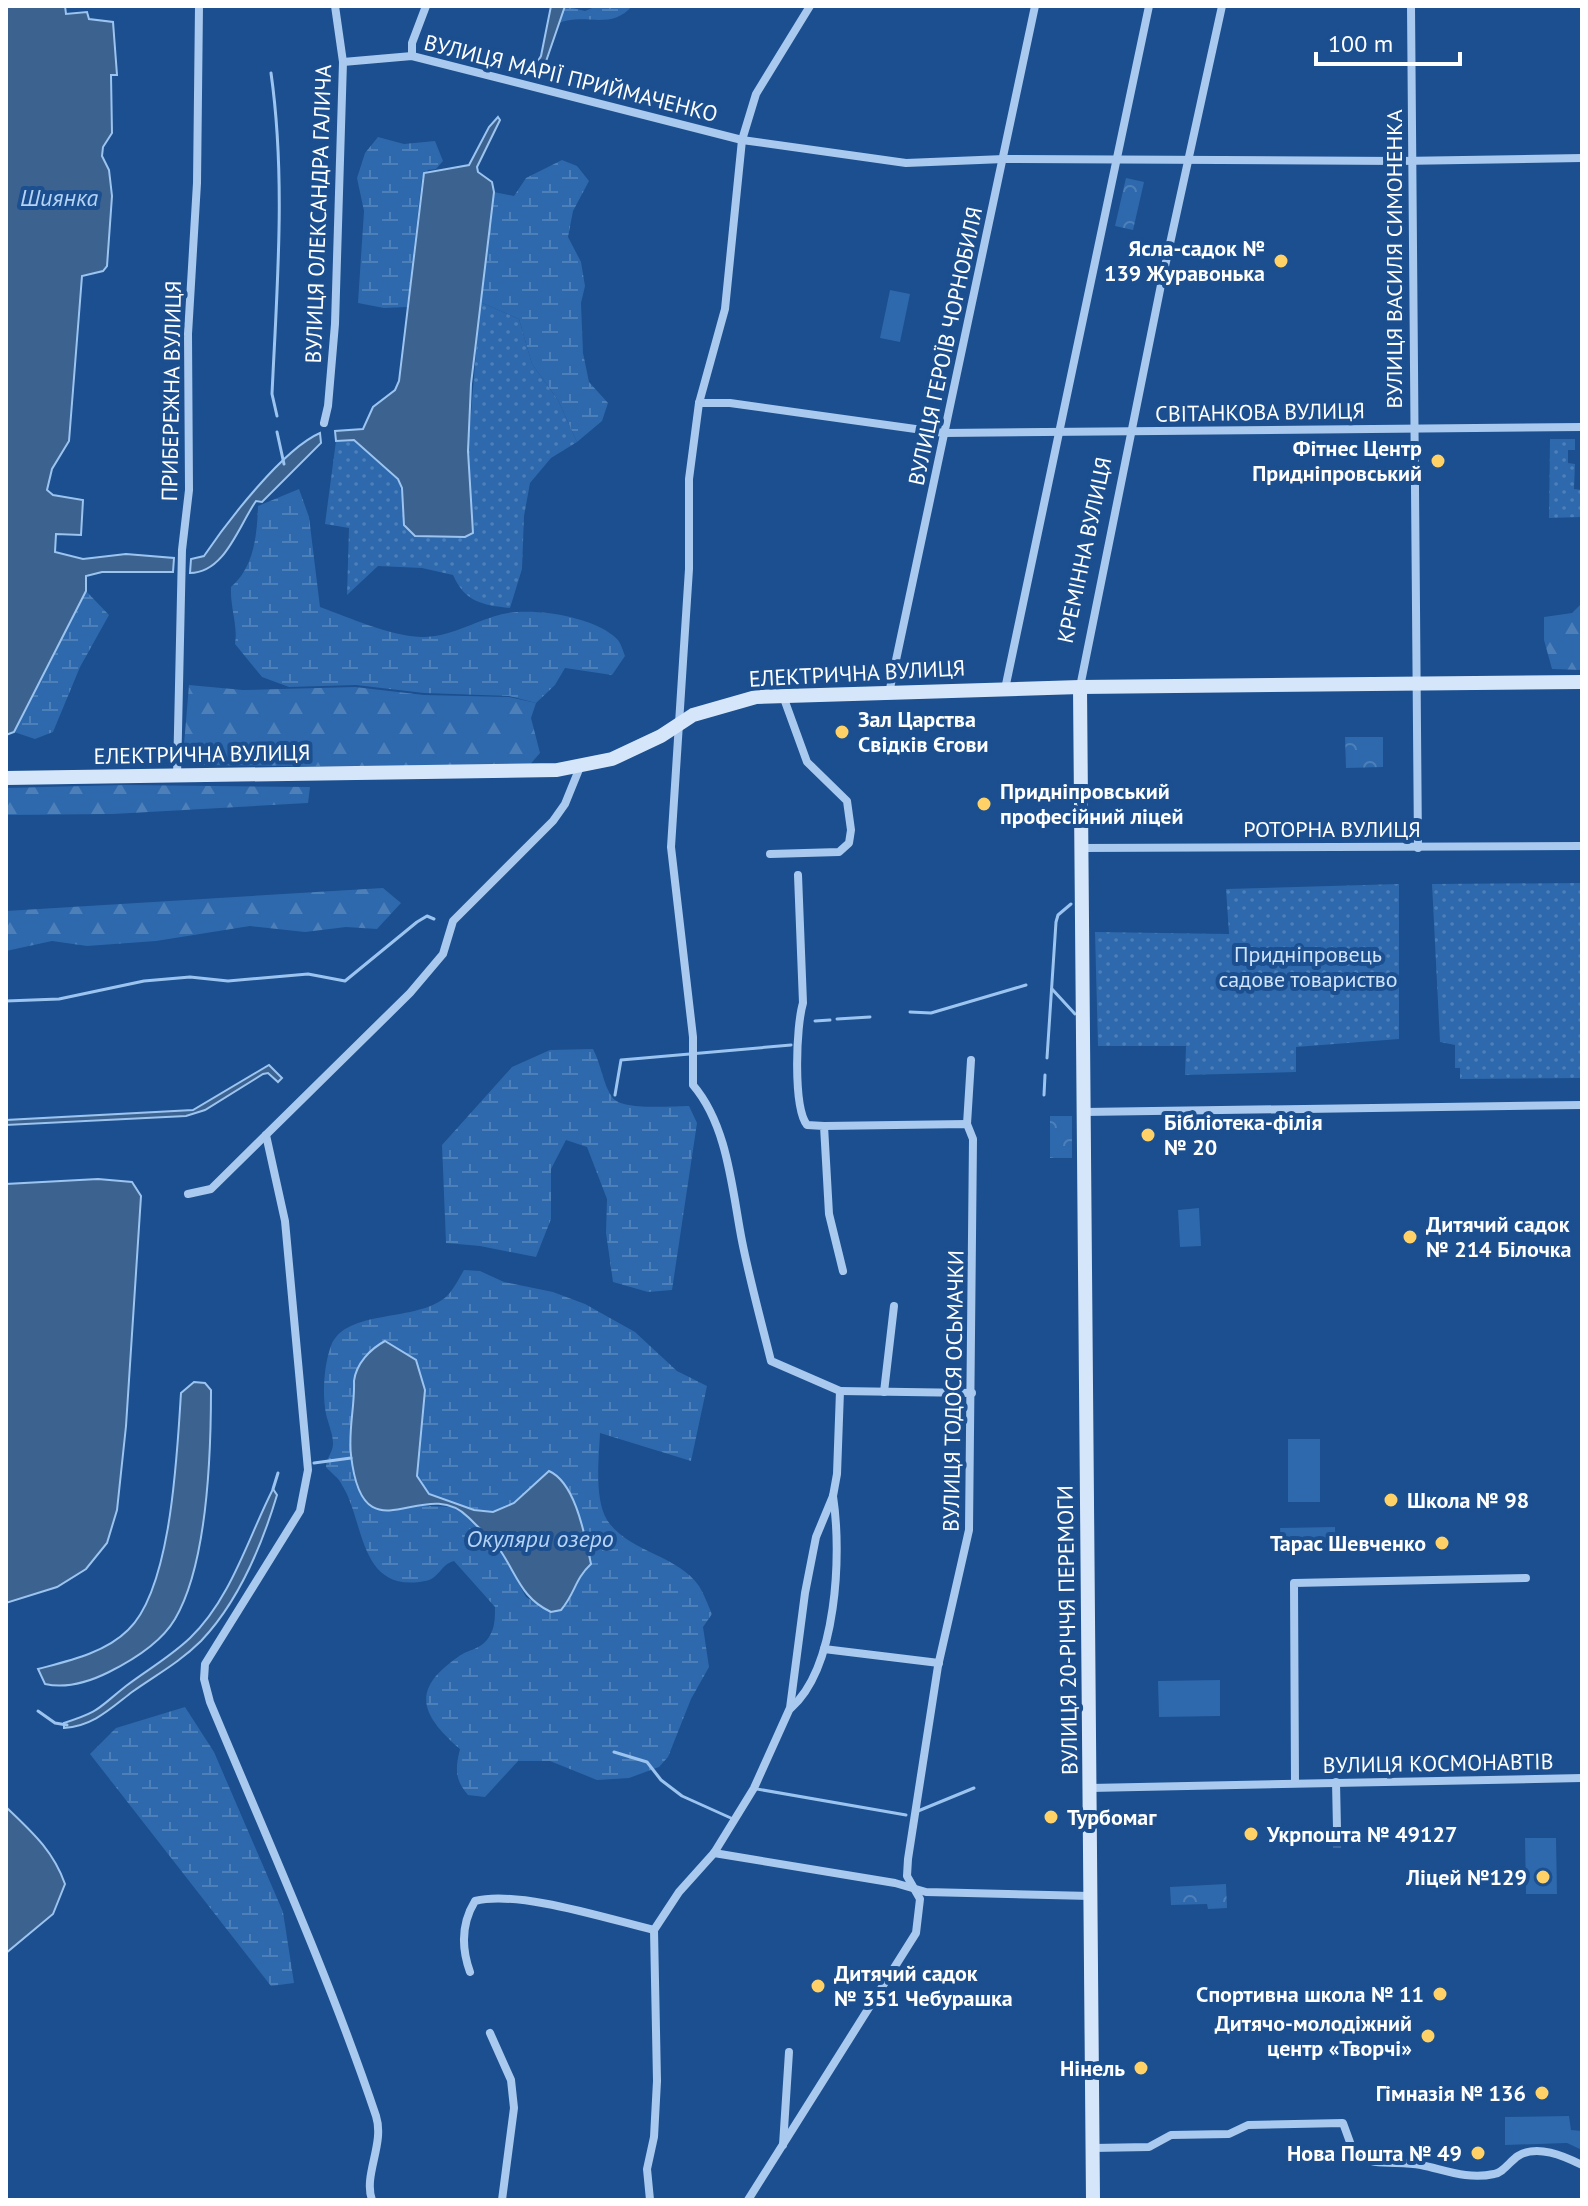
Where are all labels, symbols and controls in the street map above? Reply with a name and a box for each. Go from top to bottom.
scale bar [1316,16,1460,66]
street label: ВУЛИЦЯ МАРІЇ ПРИЙМАЧЕНКО [421,28,721,128]
text: 100 m [1328,28,1393,59]
street label: ВУЛИЦЯ ОЛЕКСАНДРА ГАЛИЧА [299,64,337,364]
street label: ВУЛИЦЯ ВАСИЛЯ СИМОНЕНКА [1380,109,1408,409]
water label: Шиянка [20,182,98,213]
street label: ВУЛИЦЯ ГЕРОЇВ ЧОРНОБИЛЯ [902,204,988,488]
place label: Ясла-садок № 139 Журавонька [1104,234,1265,287]
marker: Ясла-садок № 139 Журавонька [1272,252,1290,270]
street label: ПРИБЕРЕЖНА ВУЛИЦЯ [155,280,187,502]
street label: СВІТАНКОВА ВУЛИЦЯ [1155,396,1365,428]
place label: Фітнес Центр Придніпровський [1252,434,1422,487]
marker: Фітнес Центр Придніпровський [1429,452,1447,470]
street label: КРЕМІННА ВУЛИЦЯ [1051,454,1117,646]
street label: ЕЛЕКТРИЧНА ВУЛИЦЯ [748,653,966,693]
place label: Зал Царства Свідків Єгови [858,705,989,758]
marker: Зал Царства Свідків Єгови [833,723,851,741]
street label: ЕЛЕКТРИЧНА ВУЛИЦЯ [93,738,311,770]
place label: Придніпровський професійний ліцей [1000,777,1183,830]
marker: Придніпровський професійний ліцей [975,795,993,813]
street label: РОТОРНА ВУЛИЦЯ [1243,815,1421,843]
park label: Придніпровець садове товариство [1218,940,1398,993]
place label: Бібліотека-філія № 20 [1164,1108,1323,1161]
marker: Бібліотека-філія № 20 [1139,1126,1157,1144]
place label: Дитячий садок № 214 Білочка [1426,1210,1572,1263]
marker: Дитячий садок № 214 Білочка [1401,1228,1419,1246]
street label: ВУЛИЦЯ ТОДОСЯ ОСЬМАЧКИ [937,1250,969,1532]
street label: ВУЛИЦЯ 20-РІЧЧЯ ПЕРЕМОГИ [1050,1485,1084,1775]
place label: Школа № 98 [1407,1486,1529,1514]
marker: Школа № 98 [1382,1491,1400,1509]
water label: Окуляри озеро [466,1523,614,1554]
place label: Тарас Шевченко [1270,1529,1426,1557]
marker: Тарас Шевченко [1433,1534,1451,1552]
street label: ВУЛИЦЯ КОСМОНАВТІВ [1322,1747,1554,1779]
place label: Турбомаг [1067,1803,1157,1831]
marker: Турбомаг [1042,1808,1060,1826]
place label: Укрпошта № 49127 [1266,1820,1457,1848]
marker: Укрпошта № 49127 [1242,1825,1260,1843]
place label: Ліцей №129 [1405,1863,1527,1891]
marker: Ліцей №129 [1534,1868,1552,1886]
place label: Дитячий садок № 351 Чебурашка [834,1959,1013,2012]
marker: Дитячий садок № 351 Чебурашка [809,1977,827,1995]
place label: Спортивна школа № 11 [1196,1980,1424,2008]
marker: Спортивна школа № 11 [1431,1985,1449,2003]
place label: Дитячо-молодіжний центр «Творчі» [1215,2009,1412,2062]
marker: Дитячо-молодіжний центр «Творчі» [1419,2027,1437,2045]
place label: Нінель [1060,2054,1125,2082]
marker: Нінель [1132,2059,1150,2077]
place label: Гімназія № 136 [1376,2079,1526,2107]
marker: Гімназія № 136 [1533,2084,1551,2102]
place label: Нова Пошта № 49 [1287,2139,1462,2167]
marker: Нова Пошта № 49 [1469,2144,1487,2162]

